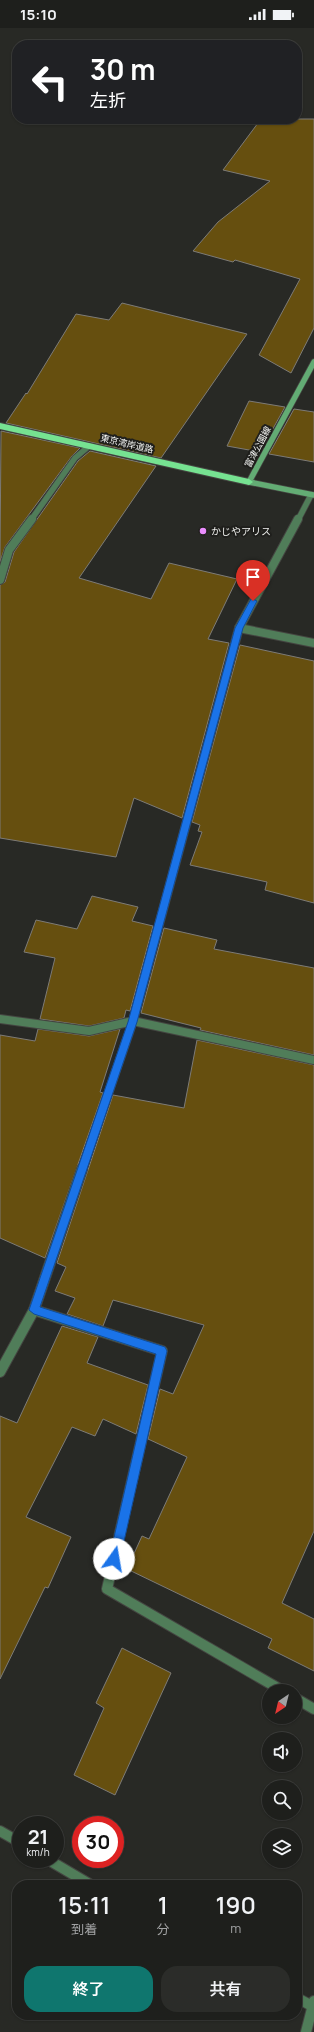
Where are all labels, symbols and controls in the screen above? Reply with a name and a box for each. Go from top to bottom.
text: 15:10 [20,4,57,25]
text: 30 m [90,50,155,88]
icon: left [24,56,76,108]
text: 左折 [90,88,126,112]
street label: 富津公園線 [241,423,274,470]
street label: 東京湾岸道路 [99,431,155,456]
place label: かじやアリス [211,524,271,538]
marker: かじやアリス [198,526,208,536]
pin [236,560,270,601]
icon: arrive [242,566,264,588]
position arrow [93,1538,135,1580]
north arrow [262,1684,302,1724]
map controls [262,1684,302,1868]
button: sound [262,1732,302,1772]
button: search [262,1780,302,1820]
speed limit sign: 30 [72,1816,124,1868]
text: 21 [28,1823,48,1850]
button: layers [262,1828,302,1868]
text: km/h [26,1845,50,1859]
text: 15:11 [58,1888,110,1921]
text: 1 [158,1888,168,1921]
text: 190 [215,1888,256,1921]
text: m [230,1919,241,1937]
text: 到着 [71,1920,97,1938]
text: 分 [156,1920,169,1938]
button: 終了 [24,1966,153,2012]
button: 共有 [161,1966,290,2012]

